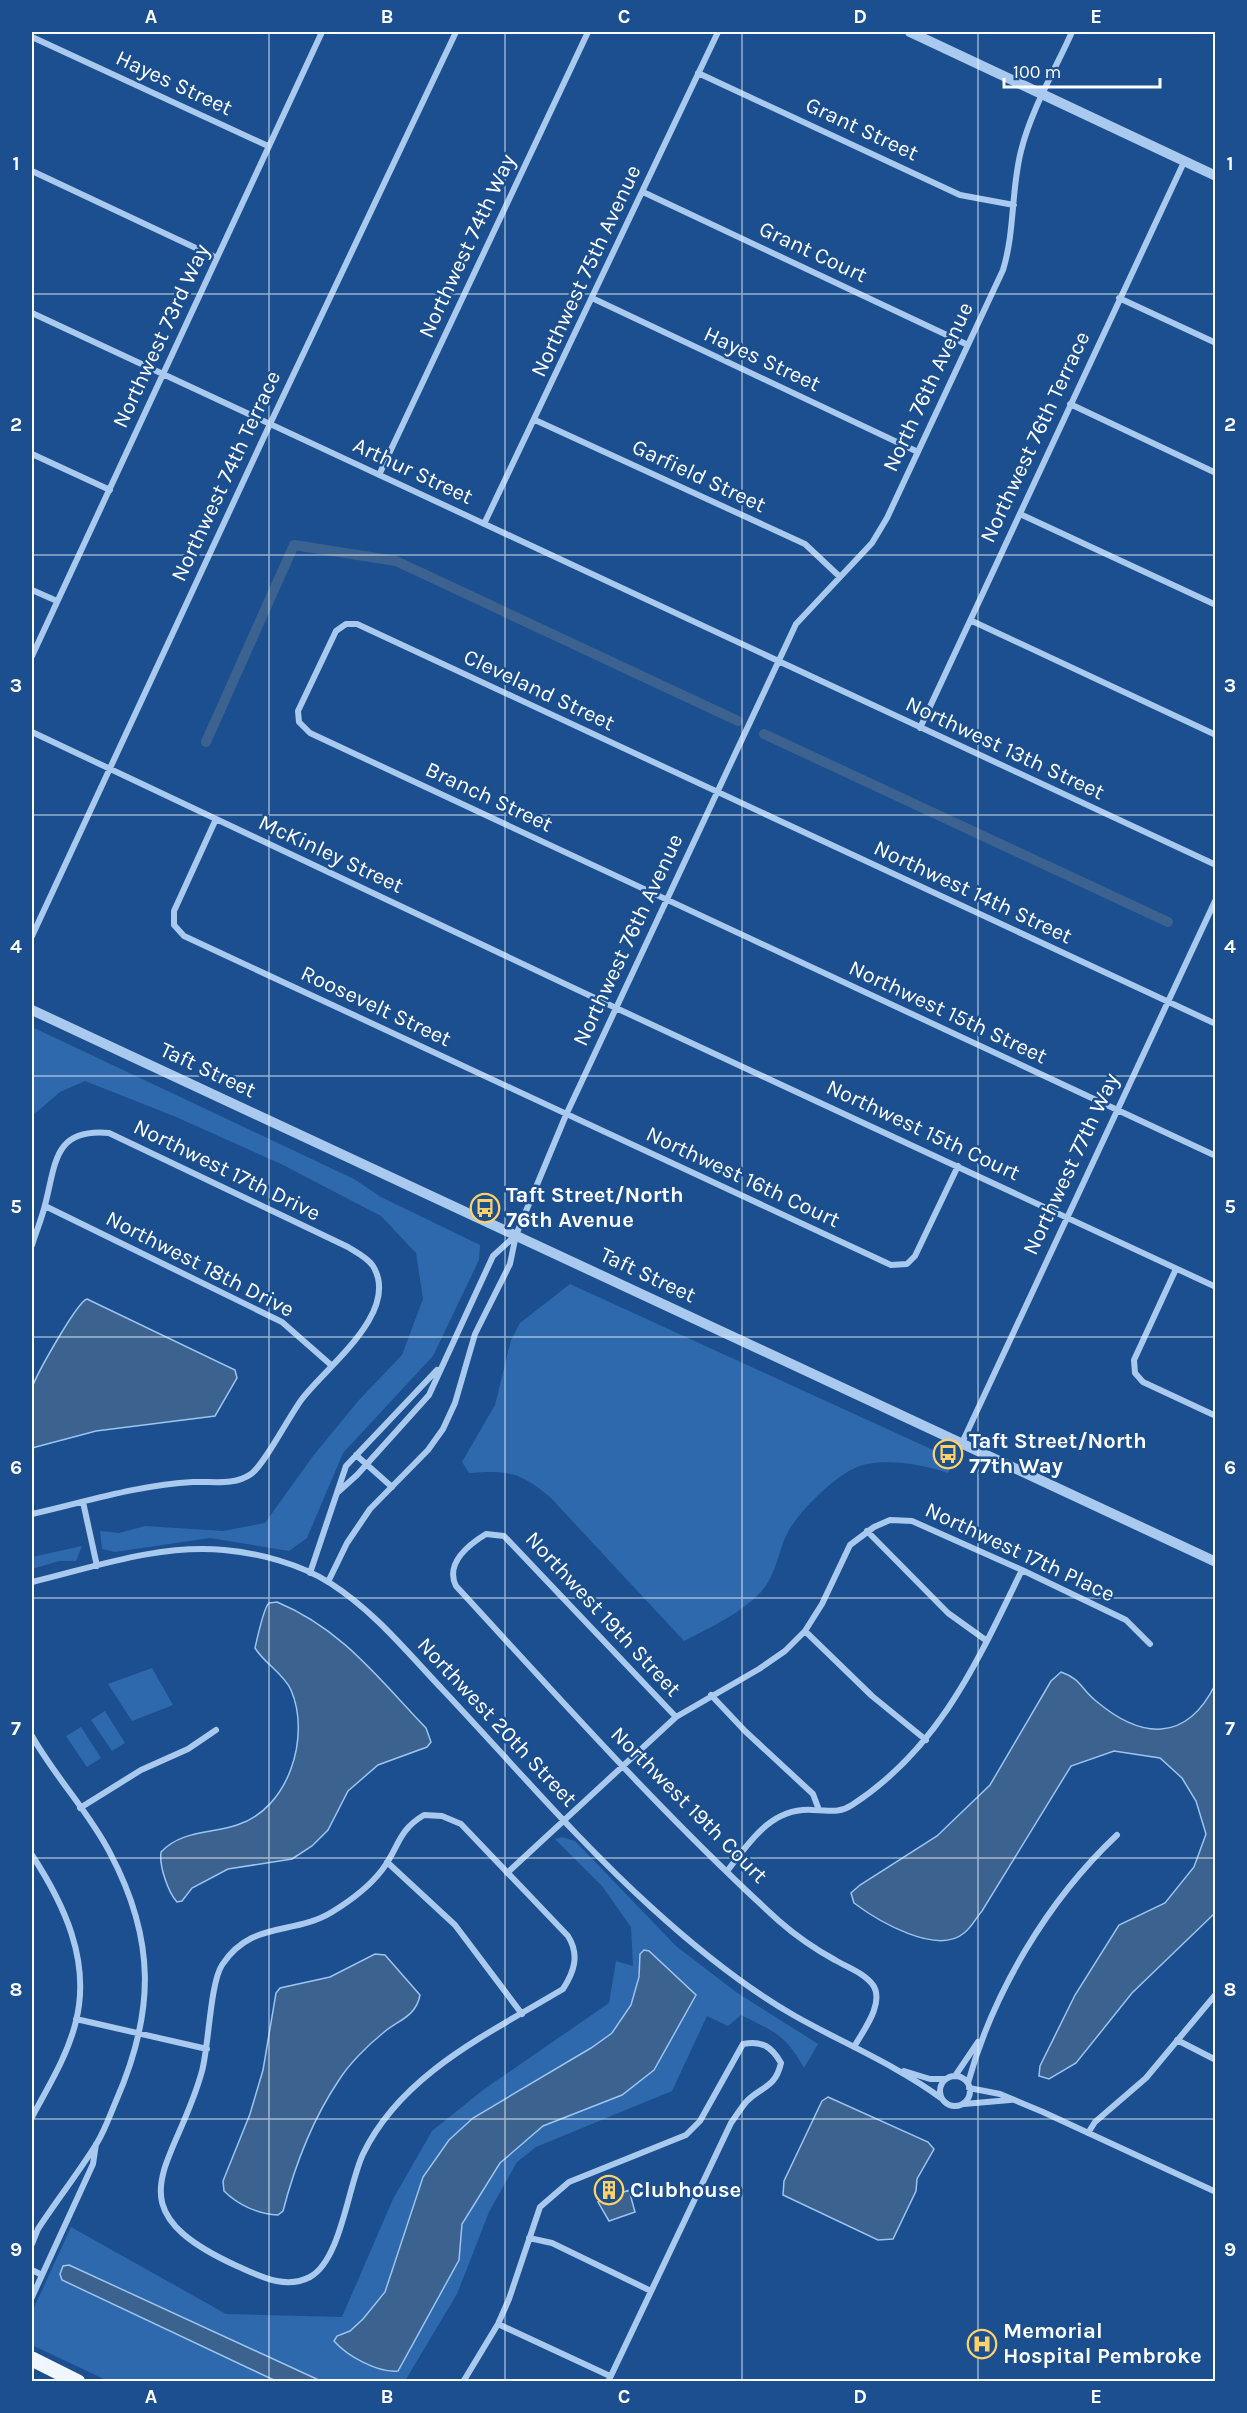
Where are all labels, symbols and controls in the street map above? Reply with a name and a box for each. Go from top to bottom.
text: A [145,5,158,28]
text: B [381,5,393,28]
text: C [618,5,630,28]
text: D [853,5,867,28]
text: E [1090,5,1102,28]
street label: Hayes Street [112,45,236,121]
scale bar [1004,51,1160,89]
text: 100 m [1013,61,1061,83]
street label: Grant Street [801,92,923,166]
street label: Northwest 74th Way [413,150,521,342]
text: 1 [12,152,20,175]
text: 1 [1226,152,1234,175]
street label: Northwest 75th Avenue [525,161,647,381]
street label: Grant Court [755,216,871,288]
street label: Northwest 73rd Way [107,240,215,432]
street label: North 76th Avenue [877,298,979,476]
street label: Hayes Street [700,321,824,397]
street label: Northwest 76th Terrace [975,327,1095,547]
street label: Northwest 74th Terrace [166,366,286,586]
text: 2 [10,413,22,436]
text: 2 [1224,413,1236,436]
street label: Arthur Street [349,432,477,510]
street label: Garfield Street [628,434,770,518]
street label: Cleveland Street [459,644,619,736]
text: 3 [10,674,22,697]
text: 3 [1224,674,1236,697]
street label: Northwest 13th Street [901,691,1109,805]
street label: Branch Street [421,756,557,838]
street label: McKinley Street [255,809,407,899]
street label: Northwest 76th Avenue [567,830,689,1050]
street label: Northwest 14th Street [870,835,1076,949]
text: 4 [10,935,22,958]
text: 4 [1224,935,1236,958]
street label: Northwest 15th Street [845,955,1051,1069]
street label: Roosevelt Street [297,960,455,1052]
street label: Taft Street [156,1037,260,1103]
street label: Northwest 77th Way [1017,1069,1125,1259]
street label: Northwest 15th Court [822,1074,1024,1186]
street label: Northwest 17th Drive [129,1113,325,1227]
street label: Northwest 16th Court [642,1121,844,1233]
place label: Taft Street/North 76th Avenue [506,1182,684,1233]
bus stop icon: Taft Street/North 76th Avenue [469,1192,501,1224]
text: 5 [10,1195,22,1218]
text: 5 [1224,1195,1236,1218]
street label: Northwest 18th Drive [102,1205,298,1323]
street label: Taft Street [596,1242,700,1308]
place label: Taft Street/North 77th Way [969,1428,1147,1479]
bus stop icon: Taft Street/North 77th Way [932,1438,964,1470]
text: 6 [10,1456,22,1479]
text: 6 [1224,1456,1236,1479]
street label: Northwest 17th Place [921,1497,1119,1607]
street label: Northwest 19th Street [520,1526,686,1702]
street label: Northwest 20th Street [412,1632,582,1812]
text: 7 [11,1717,21,1740]
text: 7 [1225,1717,1235,1740]
street label: Northwest 19th Court [605,1721,773,1889]
text: 8 [10,1978,22,2001]
text: 8 [1224,1978,1236,2001]
building icon: Clubhouse [593,2174,625,2206]
place label: Clubhouse [630,2177,741,2203]
text: 9 [10,2238,22,2261]
text: 9 [1224,2238,1236,2261]
place label: Memorial Hospital Pembroke [1003,2318,1202,2369]
hospital icon: Memorial Hospital Pembroke [966,2328,998,2360]
text: A [145,2385,158,2408]
text: B [381,2385,393,2408]
text: C [618,2385,630,2408]
text: D [853,2385,867,2408]
text: E [1090,2385,1102,2408]

